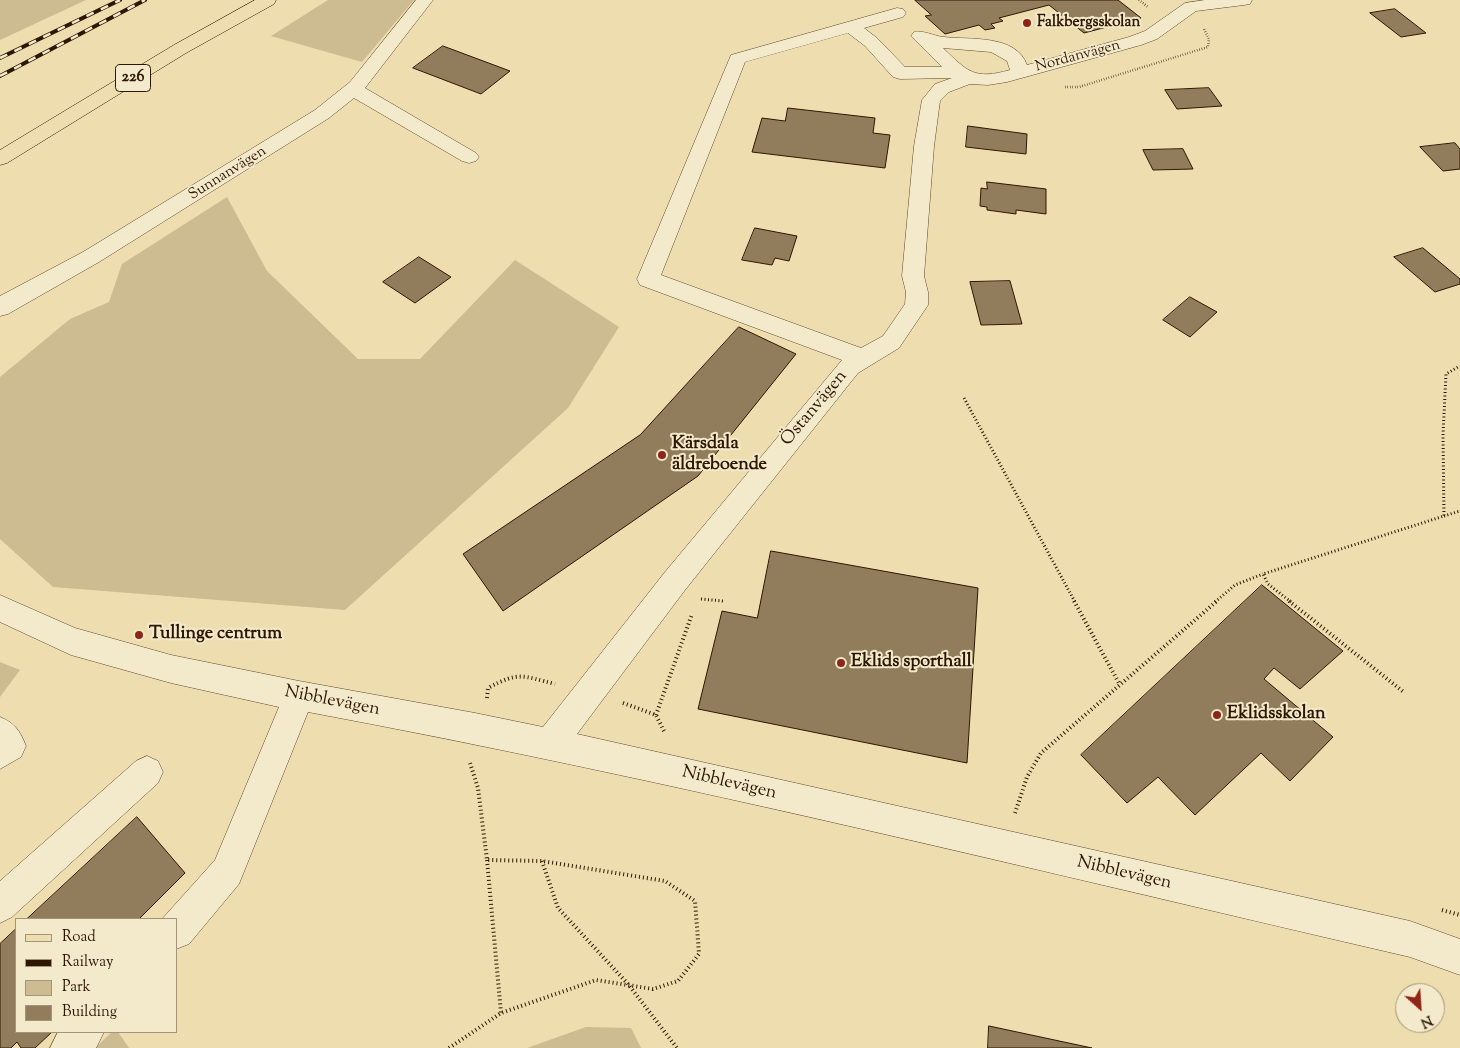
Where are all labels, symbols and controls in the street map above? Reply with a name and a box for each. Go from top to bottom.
place label: Falkbergsskolan [1037,14,1140,32]
marker: Falkbergsskolan [1021,17,1033,29]
street label: Nordanvägen [1034,37,1122,77]
road number: 226 [116,64,150,92]
street label: Sunnanvägen [186,143,270,205]
street label: Östanvägen [777,367,853,451]
place label: Kärsdala äldreboende [672,434,767,476]
marker: Kärsdala äldreboende [656,449,668,461]
place label: Tullinge centrum [149,624,282,646]
marker: Tullinge centrum [133,629,145,641]
place label: Eklids sporthall [851,652,972,674]
marker: Eklids sporthall [835,657,847,669]
street label: Nibblevägen [282,682,382,722]
place label: Eklidsskolan [1227,704,1326,726]
marker: Eklidsskolan [1211,709,1223,721]
street label: Nibblevägen [679,763,779,805]
street label: Nibblevägen [1074,853,1174,895]
legend [15,918,178,1033]
text: Road [62,927,96,948]
text: Railway [62,952,113,973]
text: Park [62,977,91,998]
north arrow [1395,983,1445,1033]
text: Building [62,1002,117,1023]
text: N [1417,1009,1436,1032]

